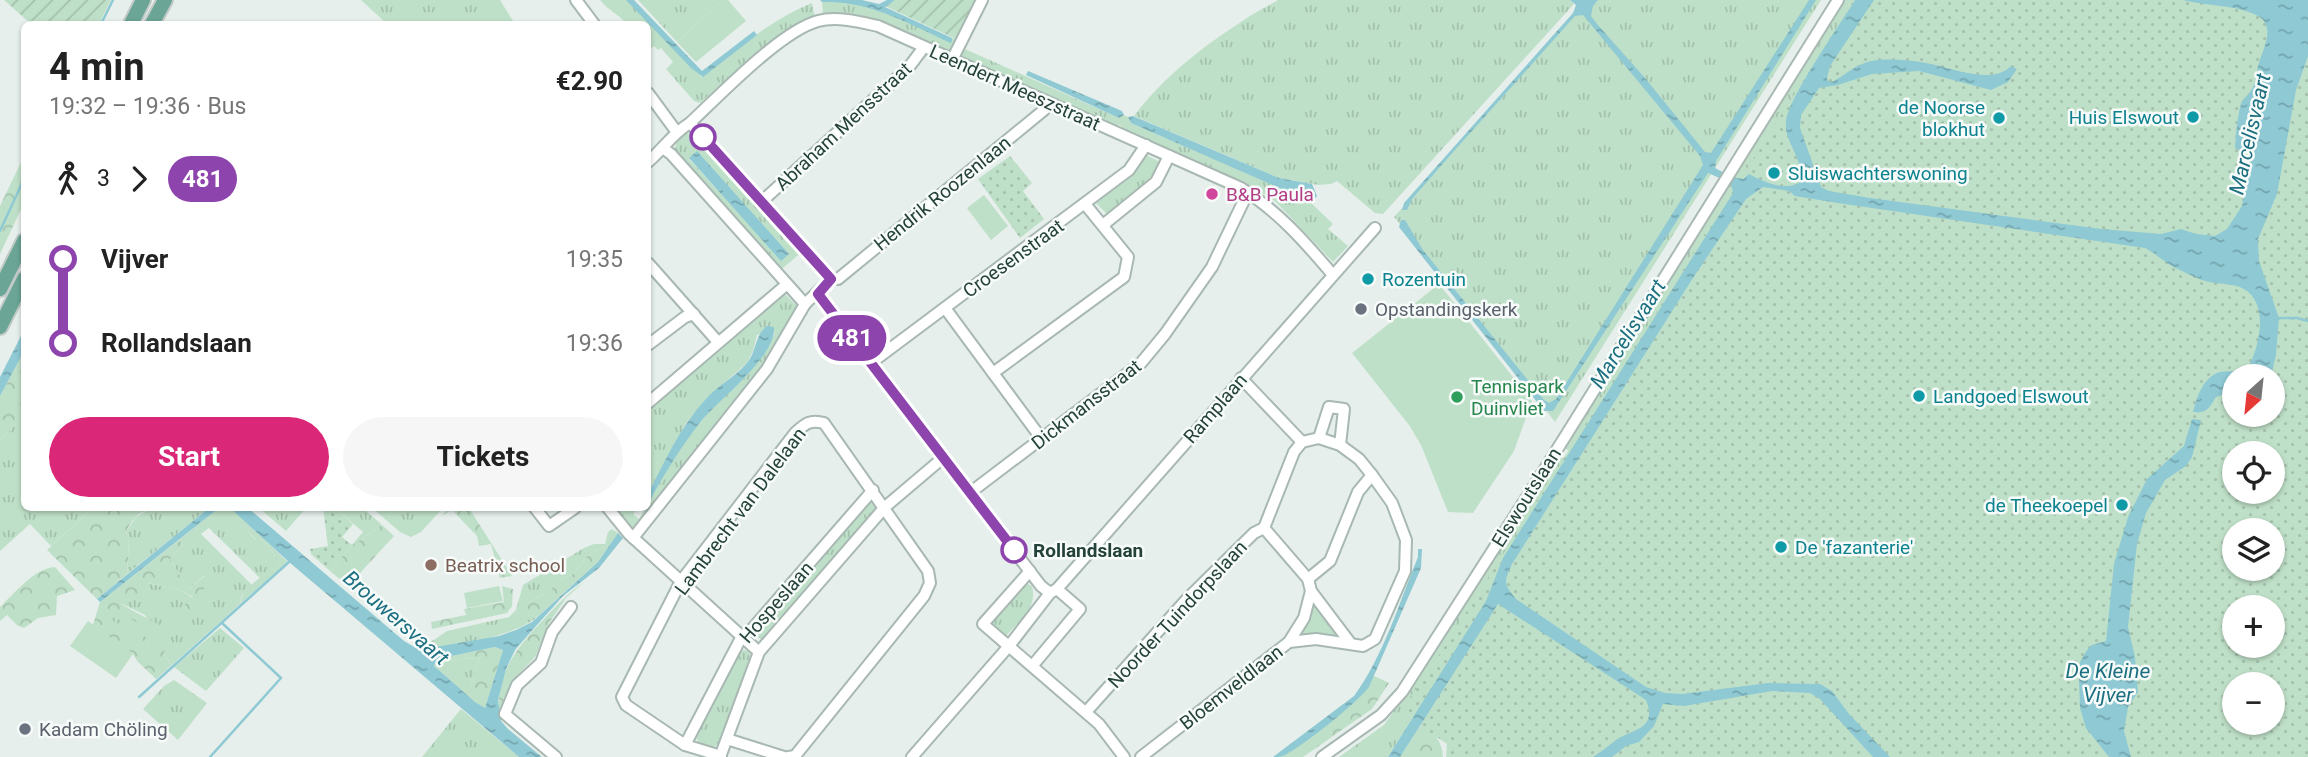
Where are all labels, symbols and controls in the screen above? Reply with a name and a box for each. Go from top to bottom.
street label: Leendert Meeszstraat [926,39,1104,135]
text: 4 min [49,45,145,89]
street label: Abraham Mensstraat [771,57,916,195]
text: €2.90 [556,66,623,96]
water label: Marcelisvaart [2224,71,2276,197]
text: 19:32 – 19:36 · Bus [49,93,246,120]
place label: de Noorse blokhut [1898,96,1985,141]
place label: Huis Elswout [2069,106,2179,129]
marker: Huis Elswout [2185,109,2201,125]
marker: de Noorse blokhut [1991,110,2007,126]
unlabelled marker [690,124,716,150]
street label: Hendrik Roozenlaan [869,131,1015,256]
icon: walk [49,160,87,198]
icon: forward [120,160,158,198]
place label: Sluiswachterswoning [1788,162,1968,185]
text: 3 [97,165,110,192]
text: 481 [182,165,223,193]
marker: Sluiswachterswoning [1766,165,1782,181]
place label: B&B Paula [1226,183,1314,206]
marker: B&B Paula [1204,186,1220,202]
street label: Croesenstraat [958,214,1068,303]
text: Vijver [101,244,168,274]
text: 19:35 [566,246,623,273]
place label: Rozentuin [1382,268,1466,291]
marker: Rozentuin [1360,271,1376,287]
water label: Marcelisvaart [1585,275,1671,393]
place label: Opstandingskerk [1375,298,1518,321]
marker: Opstandingskerk [1353,301,1369,317]
line badge: 481 [812,315,892,361]
text: 481 [831,324,873,352]
text: Rollandslaan [101,328,252,358]
text: 19:36 [566,330,623,357]
street label: Dickmansstraat [1027,354,1146,454]
north arrow [2222,364,2286,427]
map controls [2222,364,2285,735]
street label: Ramplaan [1179,369,1252,448]
place label: Tennispark Duinvliet [1471,375,1564,420]
place label: Landgoed Elswout [1933,385,2089,408]
marker: Landgoed Elswout [1911,388,1927,404]
marker: Tennispark Duinvliet [1449,389,1465,405]
button: Start [49,417,329,497]
button: Tickets [343,417,623,497]
street label: Lambrecht van Dalelaan [670,423,811,599]
button: locate [2222,441,2285,504]
street label: Elswoutslaan [1487,443,1566,551]
place label: de Theekoepel [1985,494,2108,517]
marker: de Theekoepel [2114,497,2130,513]
button: layers [2222,518,2285,581]
street label: Noorder Tuindorpslaan [1103,536,1252,693]
place label: De 'fazanterie' [1795,536,1913,559]
marker: Rollandslaan [1001,537,1027,563]
place label: Rollandslaan [1033,539,1143,562]
marker: De 'fazanterie' [1773,539,1789,555]
place label: Beatrix school [445,554,565,577]
marker: Beatrix school [423,557,439,573]
street label: Hospeslaan [735,557,818,648]
water label: Brouwersvaart [338,566,454,670]
button: + [2222,595,2285,658]
street label: Bloemveldlaan [1175,640,1287,735]
water label: De Kleine Vijver [2066,659,2151,707]
button: − [2222,672,2285,735]
place label: Kadam Chöling [39,718,168,741]
marker: Kadam Chöling [17,721,33,737]

